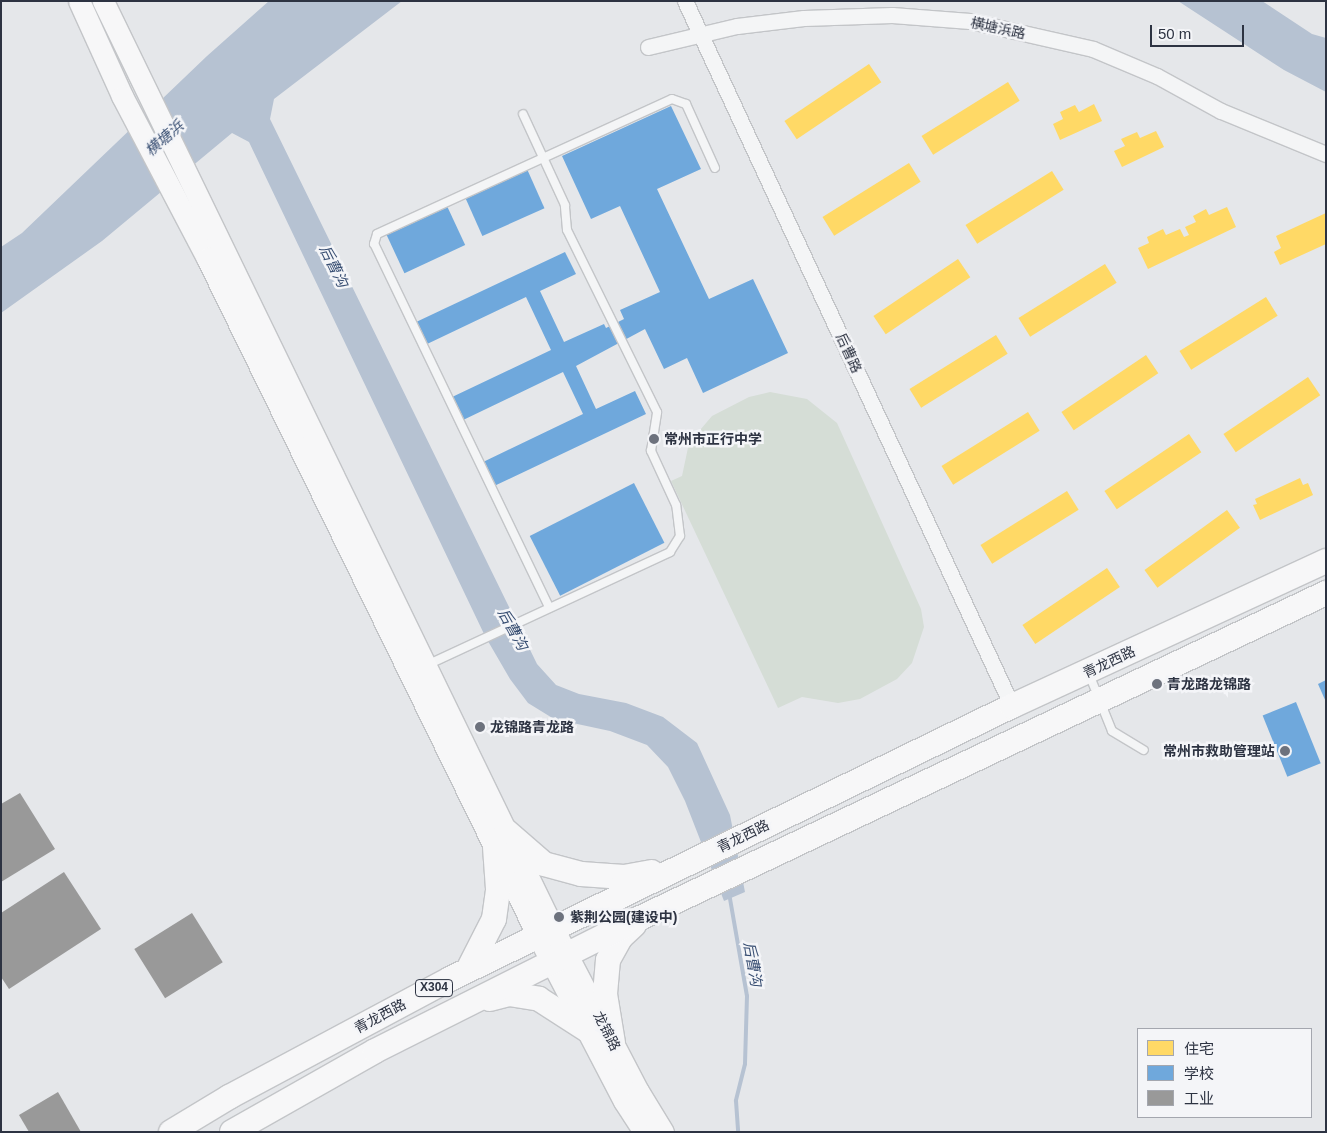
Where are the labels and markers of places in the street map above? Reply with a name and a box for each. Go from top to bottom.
place label: 常州市正行中学 [664,431,762,447]
marker: 常州市正行中学 [648,433,660,445]
place label: 青龙路龙锦路 [1167,676,1251,692]
marker: 青龙路龙锦路 [1151,678,1163,690]
place label: 龙锦路青龙路 [490,719,574,735]
marker: 龙锦路青龙路 [474,721,486,733]
place label: 常州市救助管理站 [1163,743,1275,759]
marker: 常州市救助管理站 [1279,745,1291,757]
place label: 紫荆公园(建设中) [570,909,677,925]
marker: 紫荆公园(建设中) [552,910,566,924]

